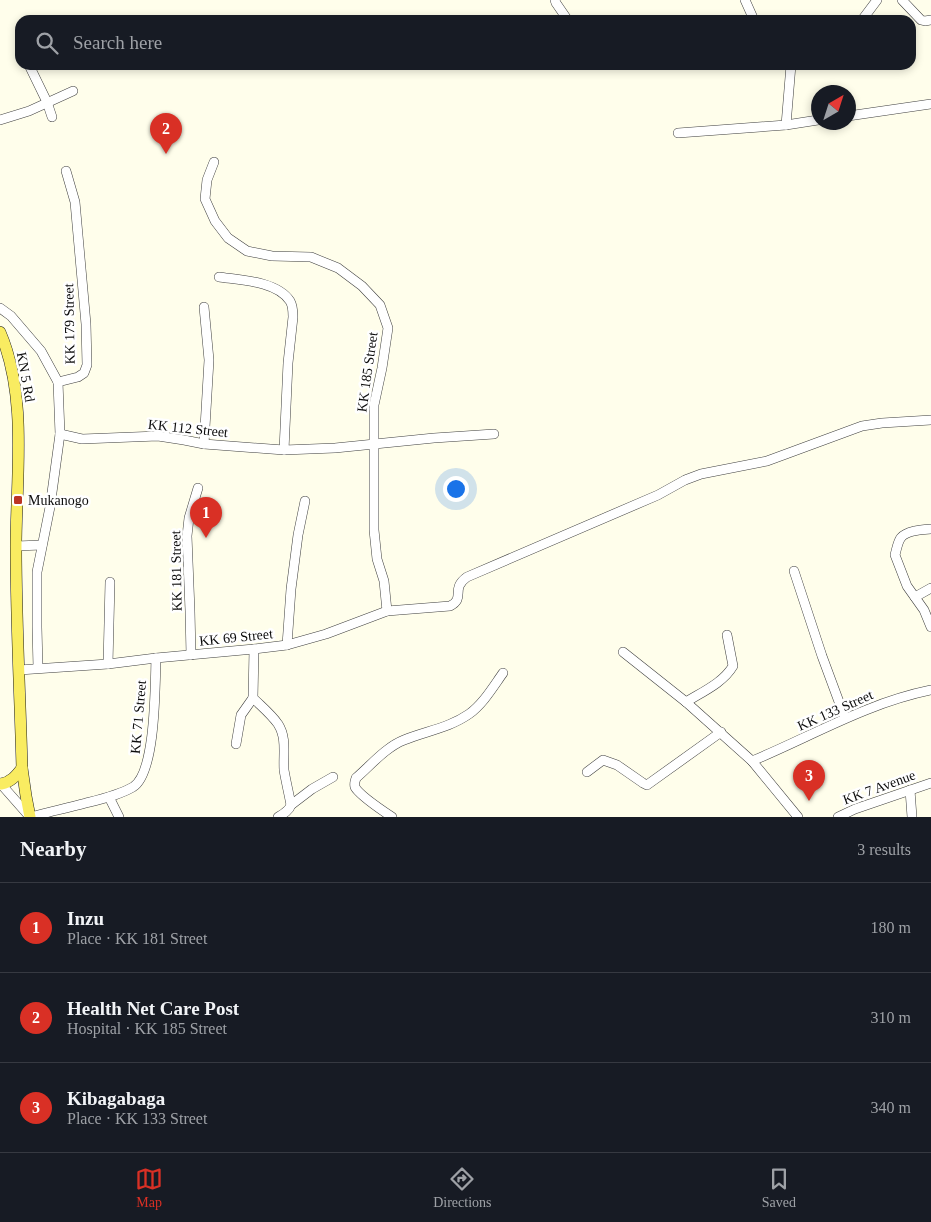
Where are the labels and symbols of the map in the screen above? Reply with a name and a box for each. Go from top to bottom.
north arrow [811,85,856,130]
pin: 2 [150,113,182,154]
street label: KK 179 Street [61,283,78,365]
street label: KK 185 Street [354,331,381,413]
street label: KN 5 Rd [14,351,37,403]
street label: KK 112 Street [147,417,229,440]
your location [443,476,469,502]
place label: Mukanogo [28,493,89,508]
marker: Mukanogo [12,494,24,506]
pin: 1 [190,497,222,538]
street label: KK 181 Street [168,530,185,612]
street label: KK 69 Street [199,626,274,649]
street label: KK 71 Street [128,679,149,755]
street label: KK 133 Street [795,687,875,734]
pin: 3 [793,760,825,801]
street label: KK 7 Avenue [841,767,917,808]

